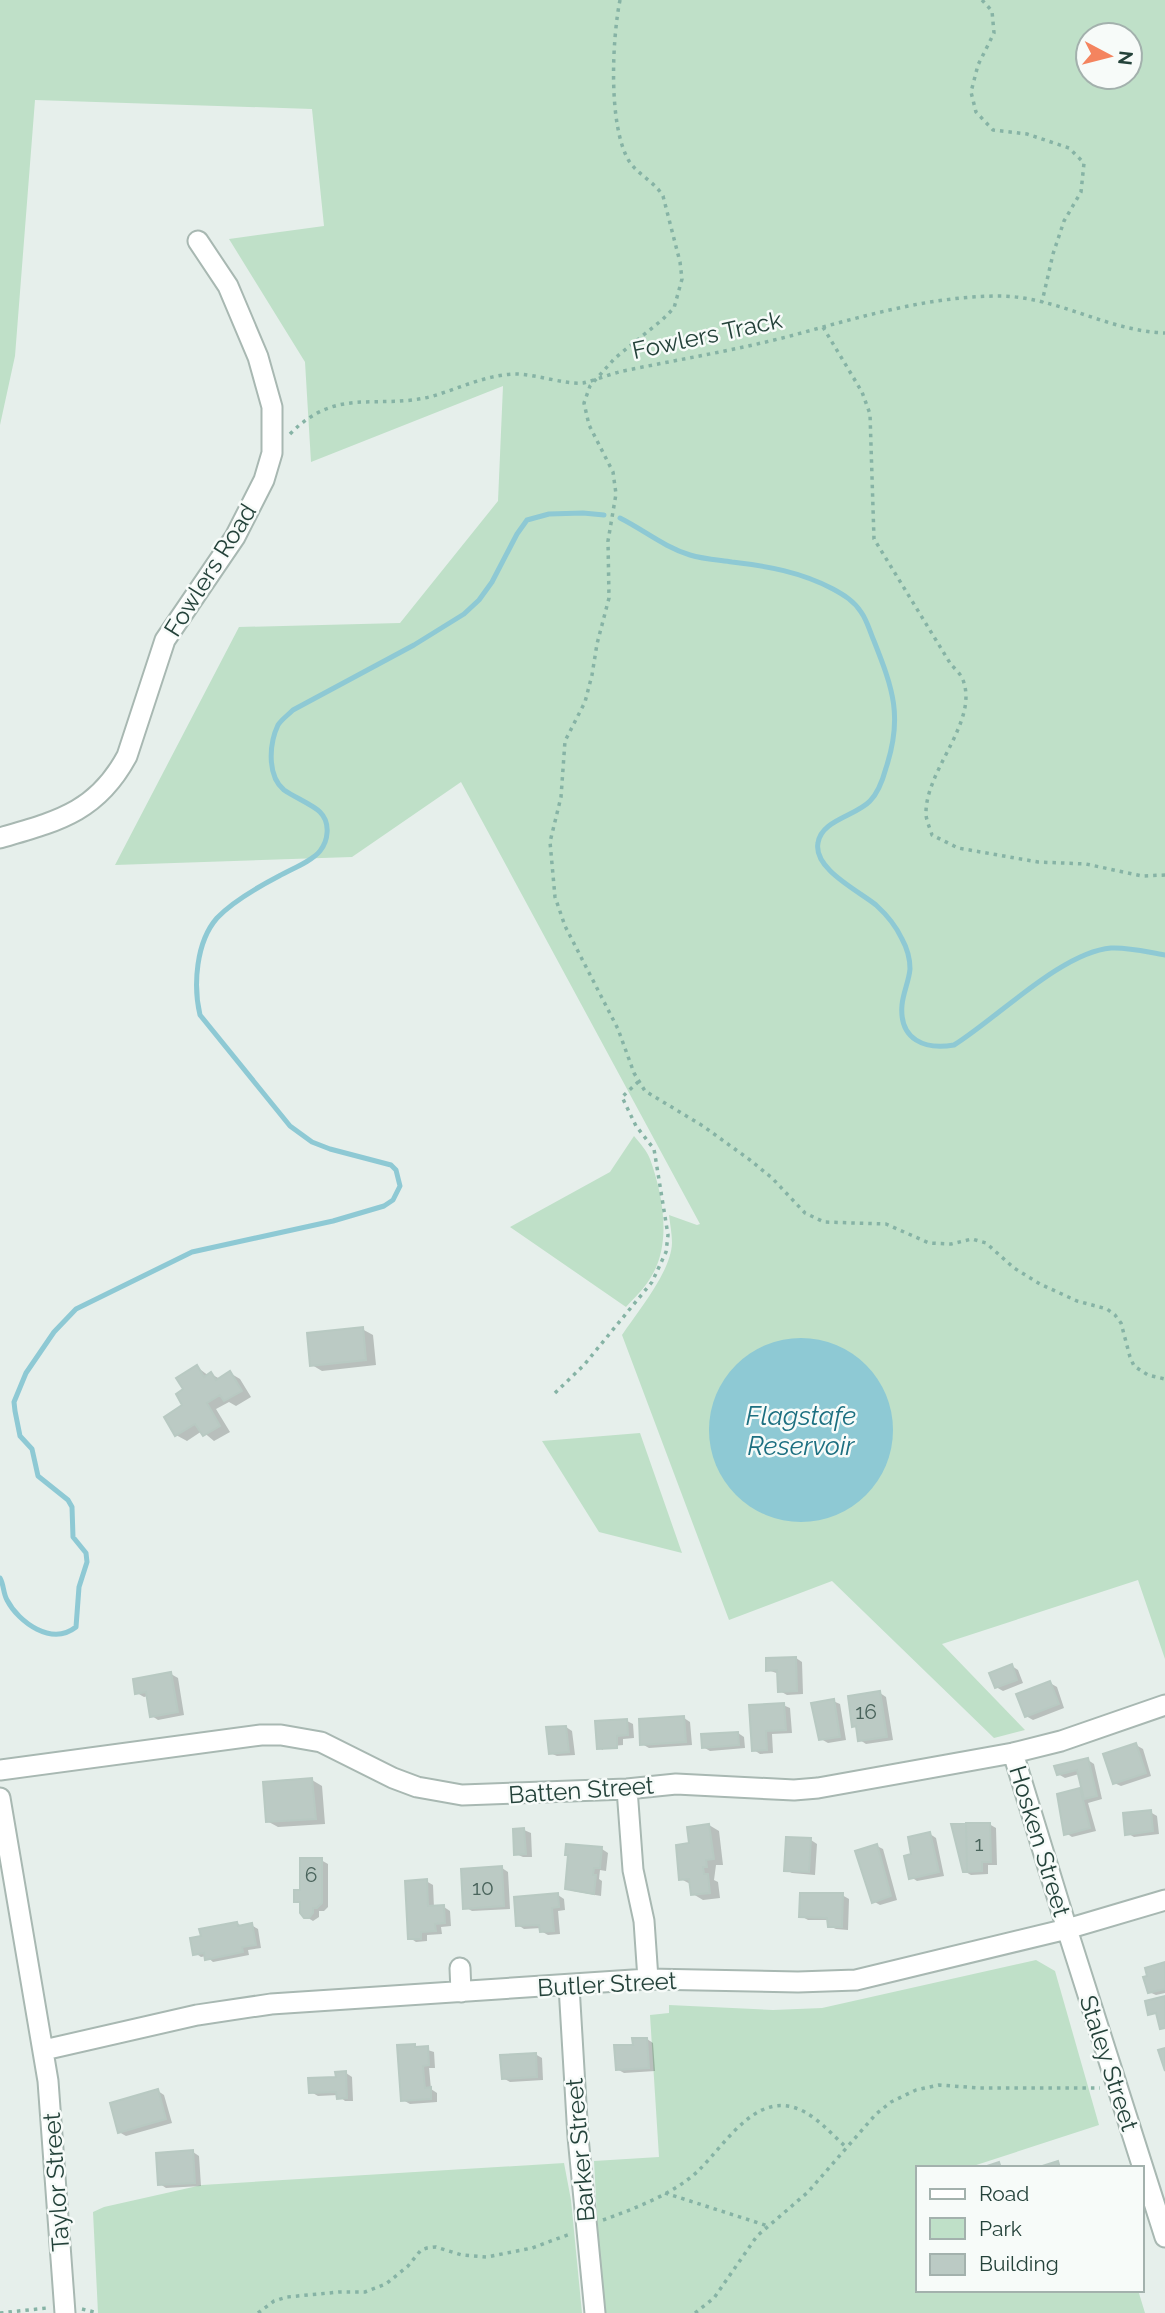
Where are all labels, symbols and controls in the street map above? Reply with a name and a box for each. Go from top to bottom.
north arrow [1074,21,1144,91]
text: N [1114,50,1138,67]
street label: Fowlers Track [629,305,785,365]
street label: Fowlers Road [158,498,262,642]
water label: Flagstafe Reservoir [746,1401,856,1461]
house number: 16 [855,1699,877,1724]
street label: Hosken Street [1003,1762,1077,1920]
street label: Batten Street [507,1770,655,1810]
house number: 1 [975,1831,984,1856]
house number: 6 [305,1862,317,1887]
house number: 10 [472,1875,494,1900]
street label: Butler Street [537,1966,677,2002]
street label: Staley Street [1073,1992,1145,2134]
street label: Barker Street [559,2077,601,2223]
street label: Taylor Street [37,2112,75,2252]
legend [916,2166,1144,2292]
text: Road [979,2181,1029,2206]
text: Park [979,2216,1022,2241]
text: Building [979,2251,1059,2276]

